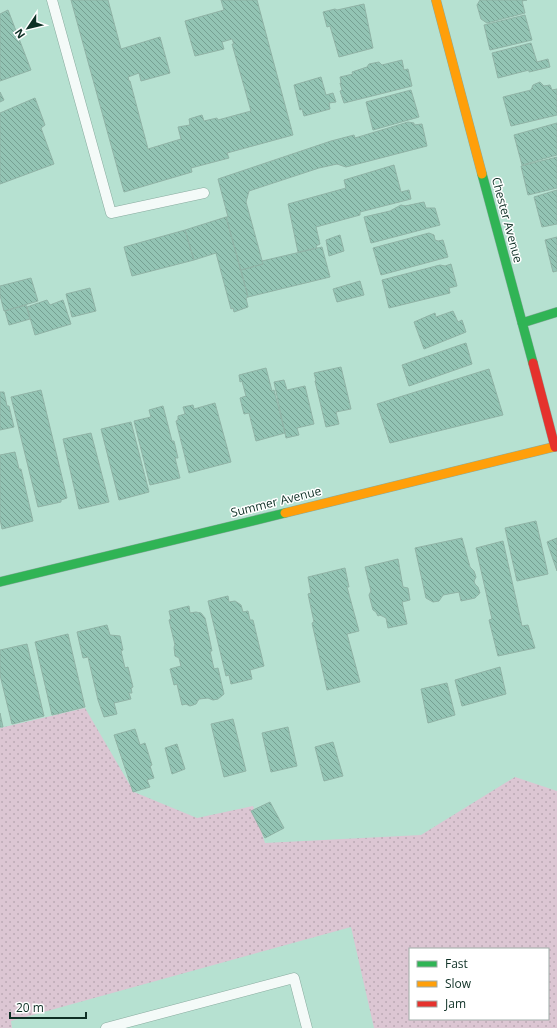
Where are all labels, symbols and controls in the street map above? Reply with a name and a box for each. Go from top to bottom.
north arrow [8,8,48,48]
text: N [11,26,28,42]
street label: Chester Avenue [488,175,527,265]
street label: Summer Avenue [229,482,323,521]
legend [409,948,549,1020]
text: Fast [445,955,468,972]
text: Slow [445,975,472,992]
scale bar [10,994,86,1020]
text: Jam [444,995,466,1012]
text: 20 m [16,999,44,1016]

